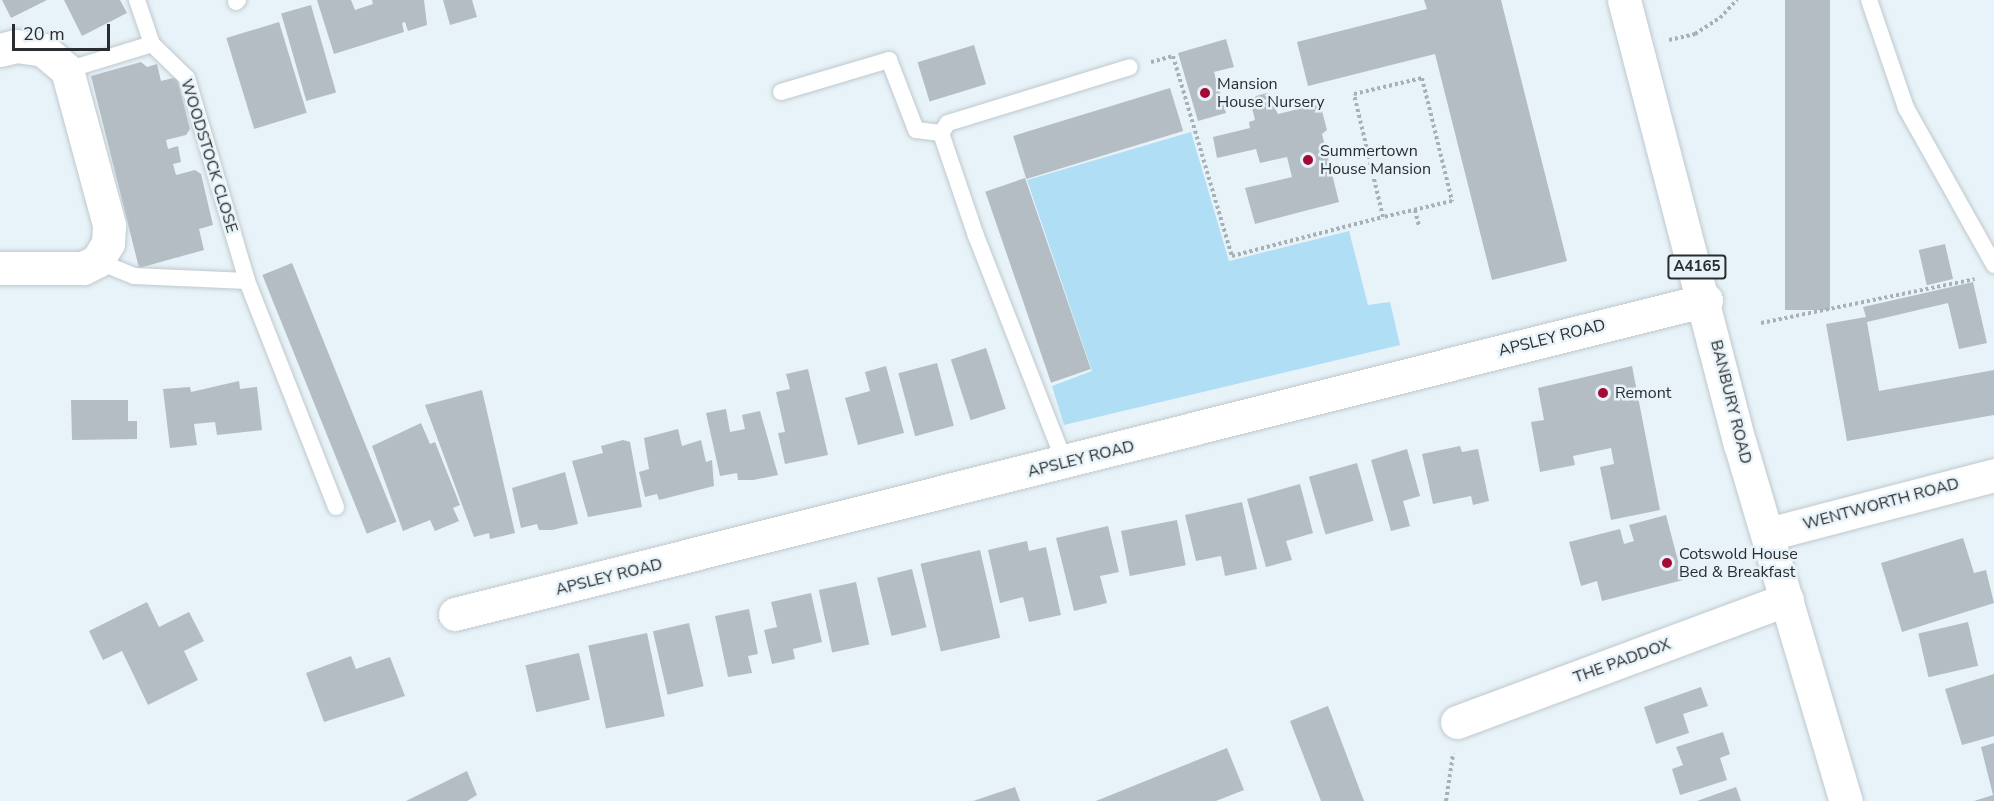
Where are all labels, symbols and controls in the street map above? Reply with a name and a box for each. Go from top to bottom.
scale bar [15,12,112,50]
text: 20 m [23,22,65,46]
place label: Mansion House Nursery [1217,74,1324,112]
street label: WOODSTOCK CLOSE [176,77,242,235]
marker: Mansion House Nursery [1198,86,1212,100]
place label: Summertown House Mansion [1320,141,1431,179]
marker: Summertown House Mansion [1301,153,1315,167]
road number: A4165 [1667,255,1727,279]
street label: APSLEY ROAD [1497,315,1607,361]
street label: BANBURY ROAD [1706,338,1756,466]
place label: Remont [1615,383,1671,403]
marker: Remont [1596,386,1610,400]
street label: APSLEY ROAD [1026,436,1136,482]
street label: WENTWORTH ROAD [1801,474,1961,534]
place label: Cotswold House Bed & Breakfast [1679,544,1798,582]
street label: APSLEY ROAD [554,554,664,600]
marker: Cotswold House Bed & Breakfast [1660,556,1674,570]
street label: THE PADDOX [1571,635,1673,687]

